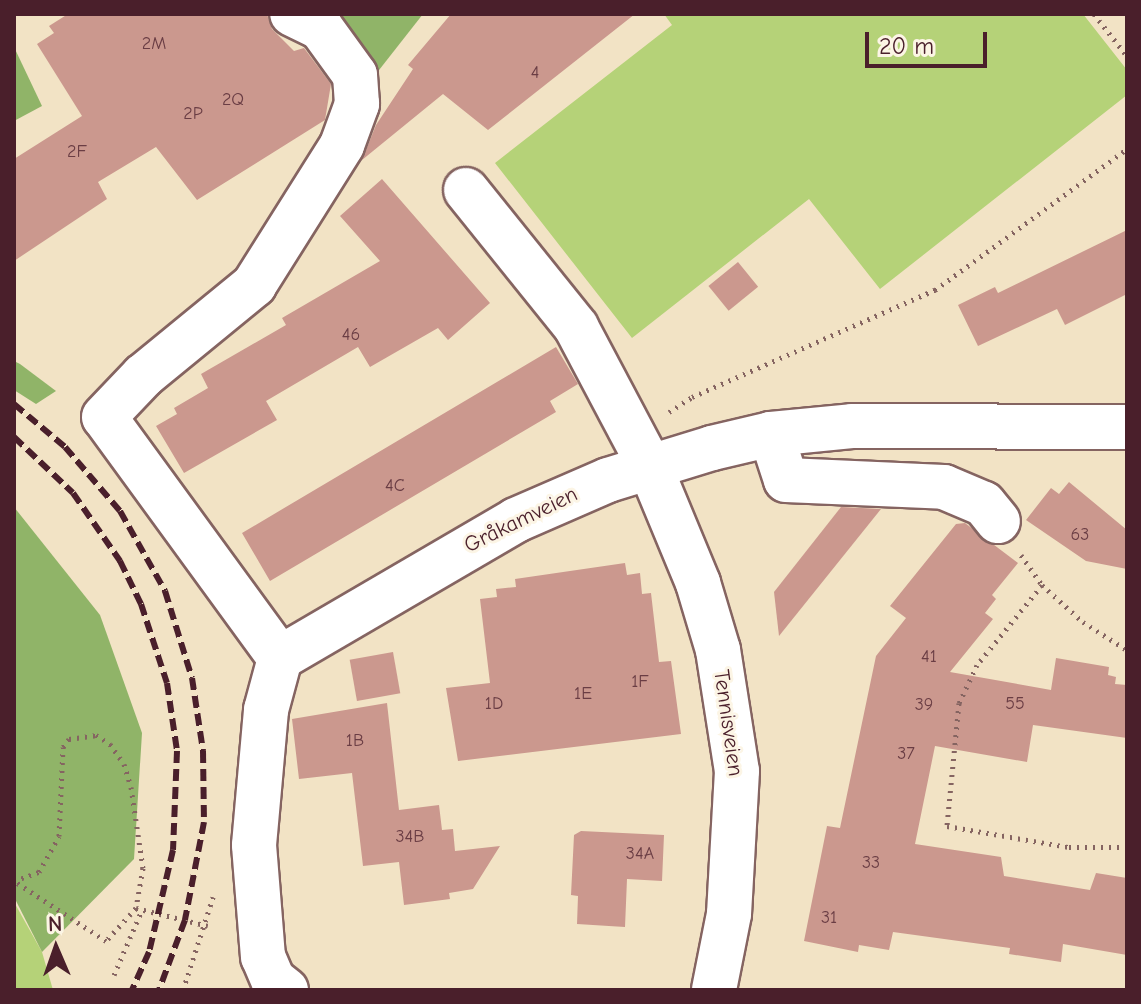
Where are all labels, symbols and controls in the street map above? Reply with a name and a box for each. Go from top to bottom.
scale bar [869,16,991,66]
text: 20 m [879,32,934,60]
house number: 2M [142,33,166,55]
house number: 4 [531,62,539,84]
house number: 2Q [222,89,244,111]
house number: 2P [183,103,203,125]
house number: 2F [67,141,87,163]
house number: 46 [342,324,360,346]
house number: 4C [385,475,405,497]
street label: Gråkamveien [460,481,582,559]
house number: 63 [1071,524,1089,546]
house number: 41 [921,646,937,668]
street label: Tennisveien [707,668,749,778]
house number: 1F [631,671,649,693]
house number: 1E [574,683,592,705]
house number: 1D [485,693,503,715]
house number: 55 [1005,693,1025,715]
house number: 39 [915,694,933,716]
house number: 1B [346,730,364,752]
house number: 37 [897,743,915,765]
house number: 34B [396,826,424,848]
house number: 34A [626,843,654,865]
house number: 33 [862,852,880,874]
house number: 31 [821,907,837,929]
north arrow [16,908,96,988]
text: N [48,911,63,937]

